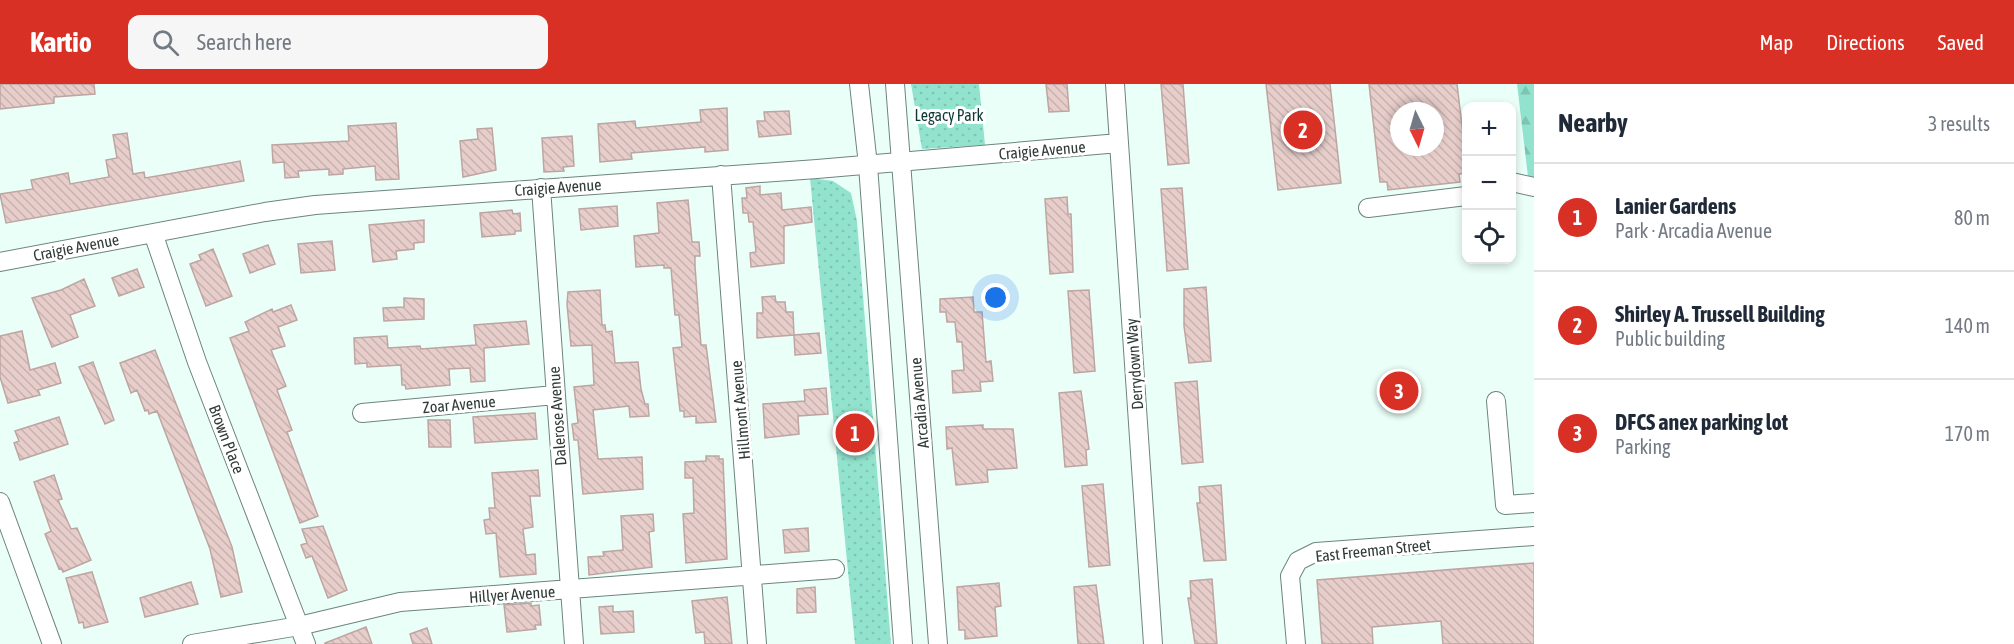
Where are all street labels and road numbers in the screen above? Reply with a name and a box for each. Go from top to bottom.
street label: Craigie Avenue [998,137,1086,164]
street label: Craigie Avenue [514,175,602,200]
street label: Craigie Avenue [32,230,121,265]
street label: Derrydown Way [1122,317,1147,410]
street label: Arcadia Avenue [906,357,932,449]
street label: Hillmont Avenue [727,360,753,460]
street label: Dalerose Avenue [545,366,569,466]
street label: Zoar Avenue [422,392,496,416]
street label: Brown Place [206,402,248,476]
street label: East Freeman Street [1314,535,1432,565]
street label: Hillyer Avenue [468,582,556,607]

